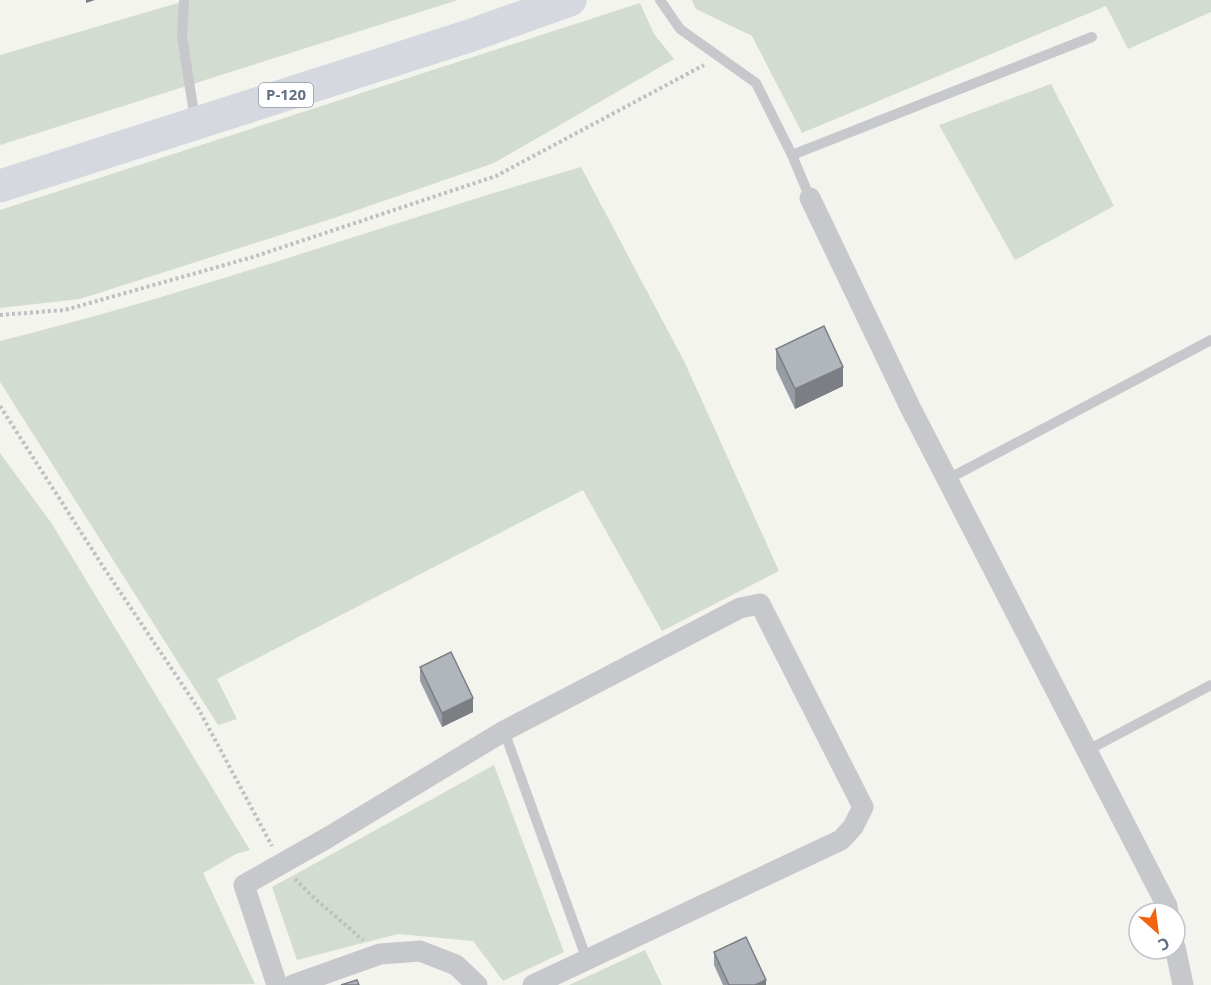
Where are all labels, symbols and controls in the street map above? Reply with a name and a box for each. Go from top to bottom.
road number: Р-120 [259,83,313,107]
north arrow [1127,901,1187,961]
text: С [1154,932,1174,956]

